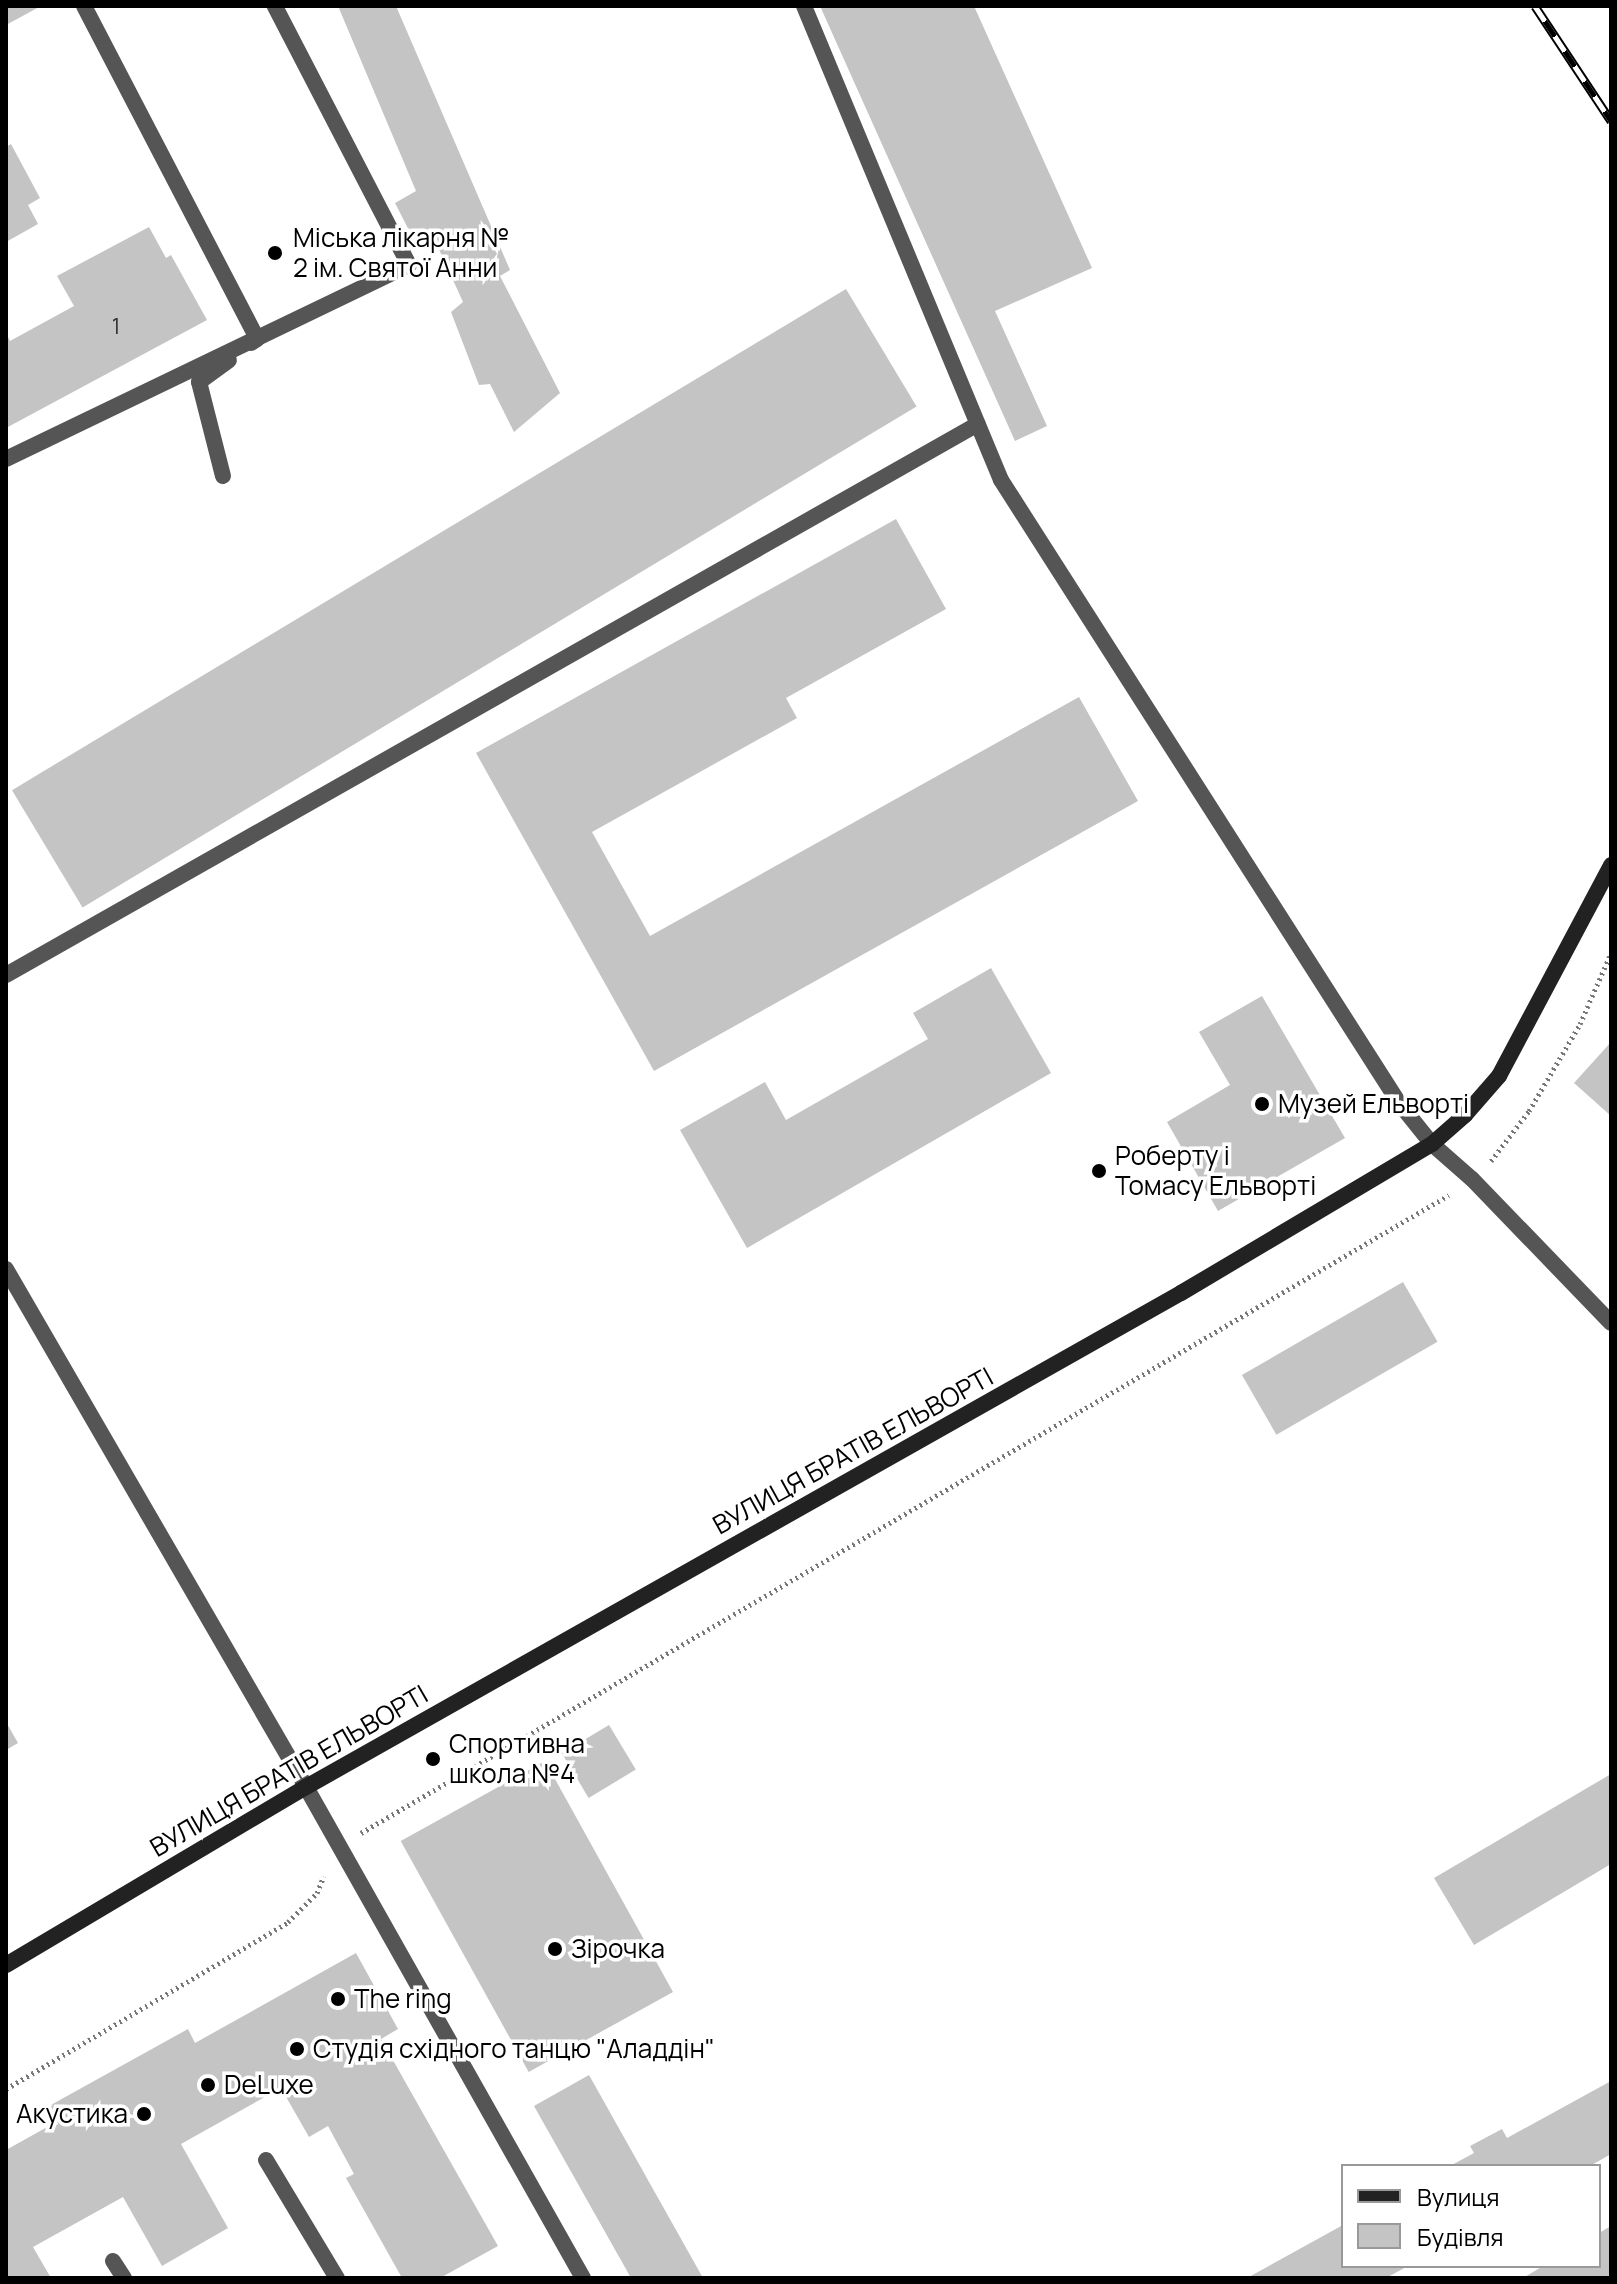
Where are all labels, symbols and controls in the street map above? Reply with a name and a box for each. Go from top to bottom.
place label: Міська лікарня № 2 ім. Святої Анни [293,222,509,284]
marker: Міська лікарня № 2 ім. Святої Анни [264,242,286,264]
house number: 1 [112,314,120,340]
place label: Музей Ельворті [1278,1088,1469,1120]
marker: Музей Ельворті [1253,1095,1271,1113]
place label: Роберту і Томасу Ельворті [1115,1140,1316,1202]
marker: Роберту і Томасу Ельворті [1090,1162,1108,1180]
street label: ВУЛИЦЯ БРАТІВ ЕЛЬВОРТІ [708,1361,998,1541]
street label: ВУЛИЦЯ БРАТІВ ЕЛЬВОРТІ [145,1679,433,1863]
place label: Спортивна школа №4 [449,1728,585,1790]
marker: Спортивна школа №4 [424,1750,442,1768]
place label: Зірочка [571,1933,665,1965]
marker: Зірочка [546,1940,564,1958]
place label: The ring [354,1983,452,2015]
marker: The ring [329,1990,347,2008]
place label: Студія східного танцю "Аладдін" [313,2033,715,2065]
marker: Студія східного танцю "Аладдін" [288,2040,306,2058]
place label: DeLuxe [224,2069,314,2101]
marker: DeLuxe [199,2076,217,2094]
place label: Акустика [16,2098,128,2130]
marker: Акустика [135,2105,153,2123]
legend [1341,2164,1601,2268]
text: Вулиця [1417,2180,1499,2213]
text: Будівля [1417,2220,1504,2253]

